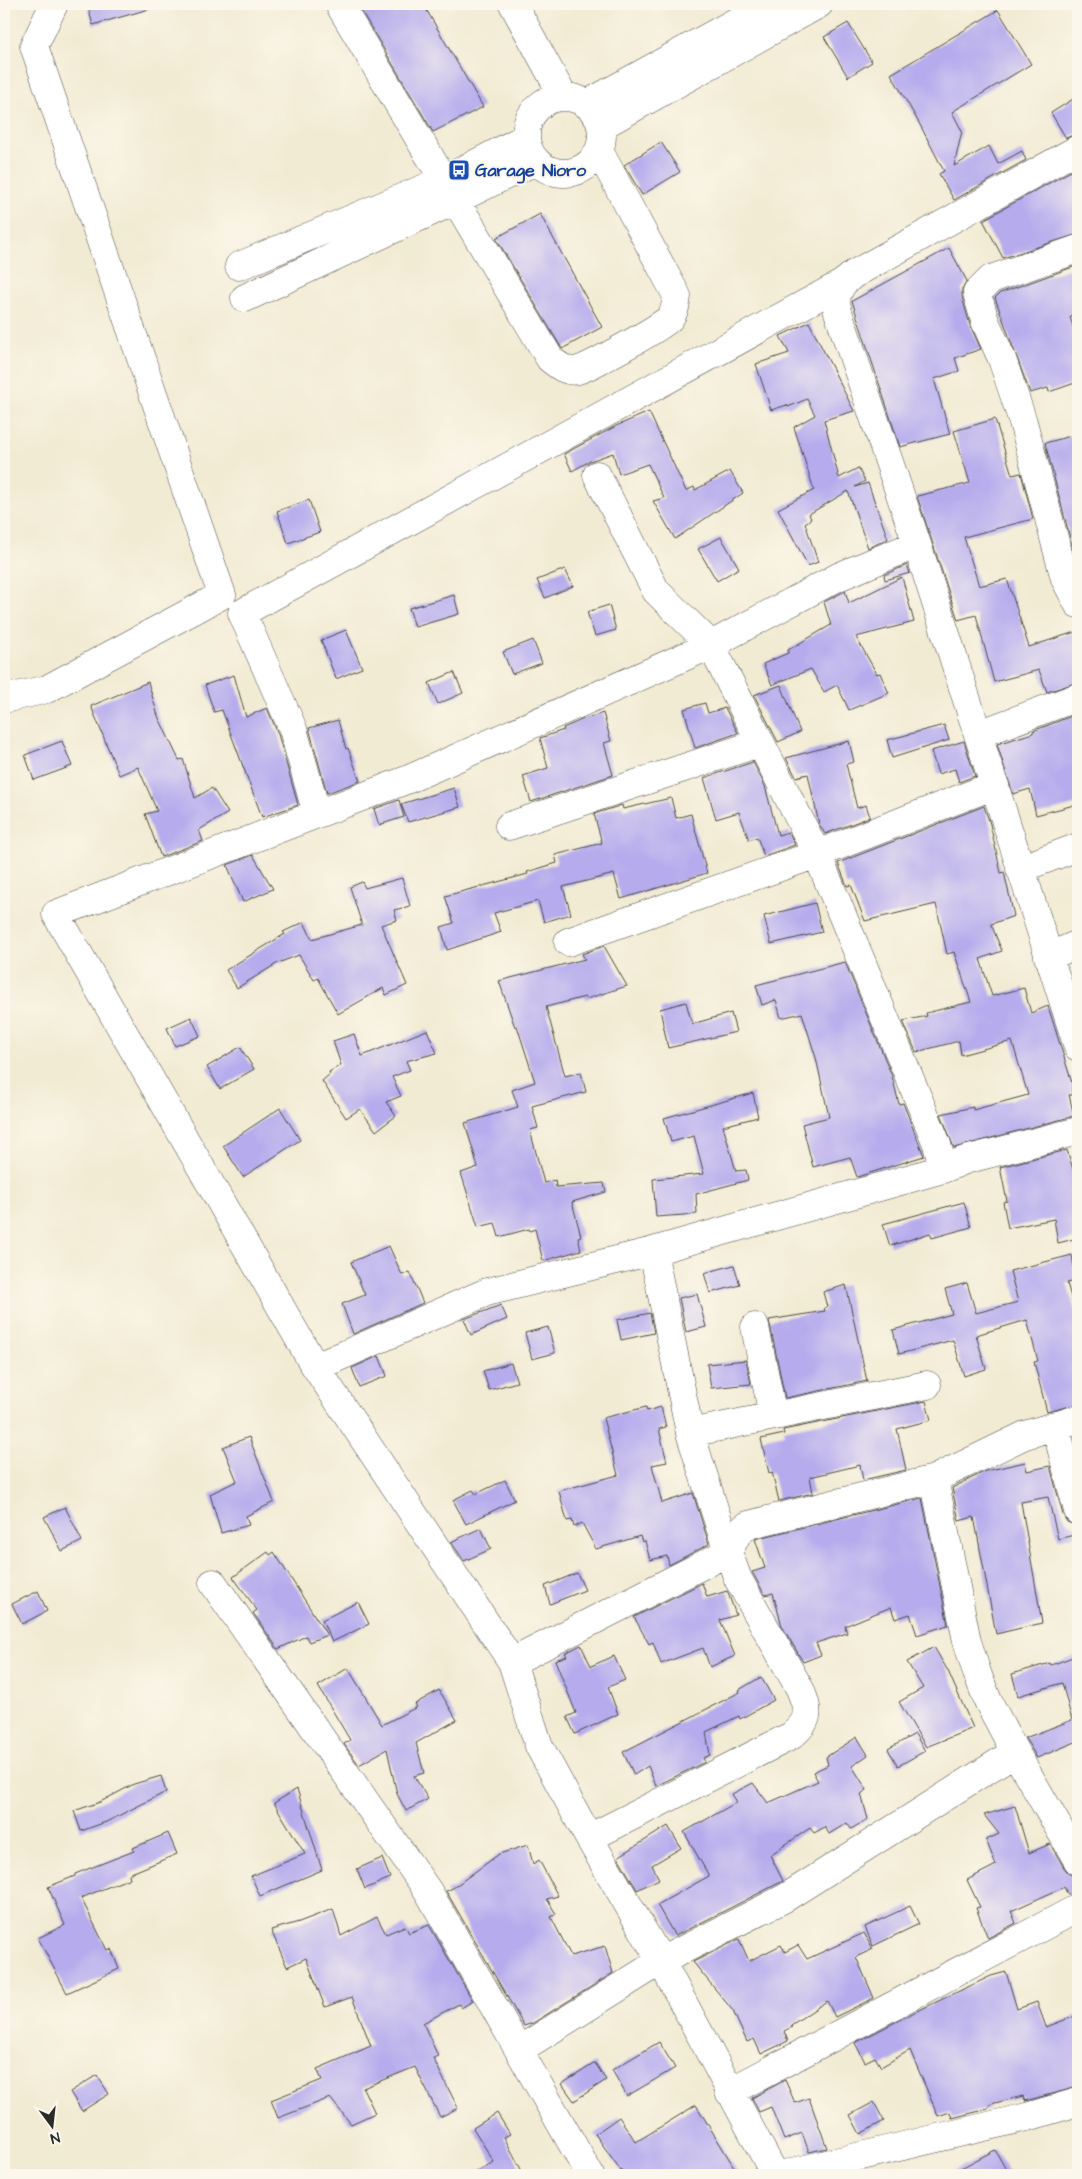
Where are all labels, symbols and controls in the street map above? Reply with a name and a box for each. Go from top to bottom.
bus stop icon: Garage Nioro [447,158,471,182]
place label: Garage Nioro [475,158,587,184]
north arrow [28,2102,78,2152]
text: N [48,2127,62,2148]

